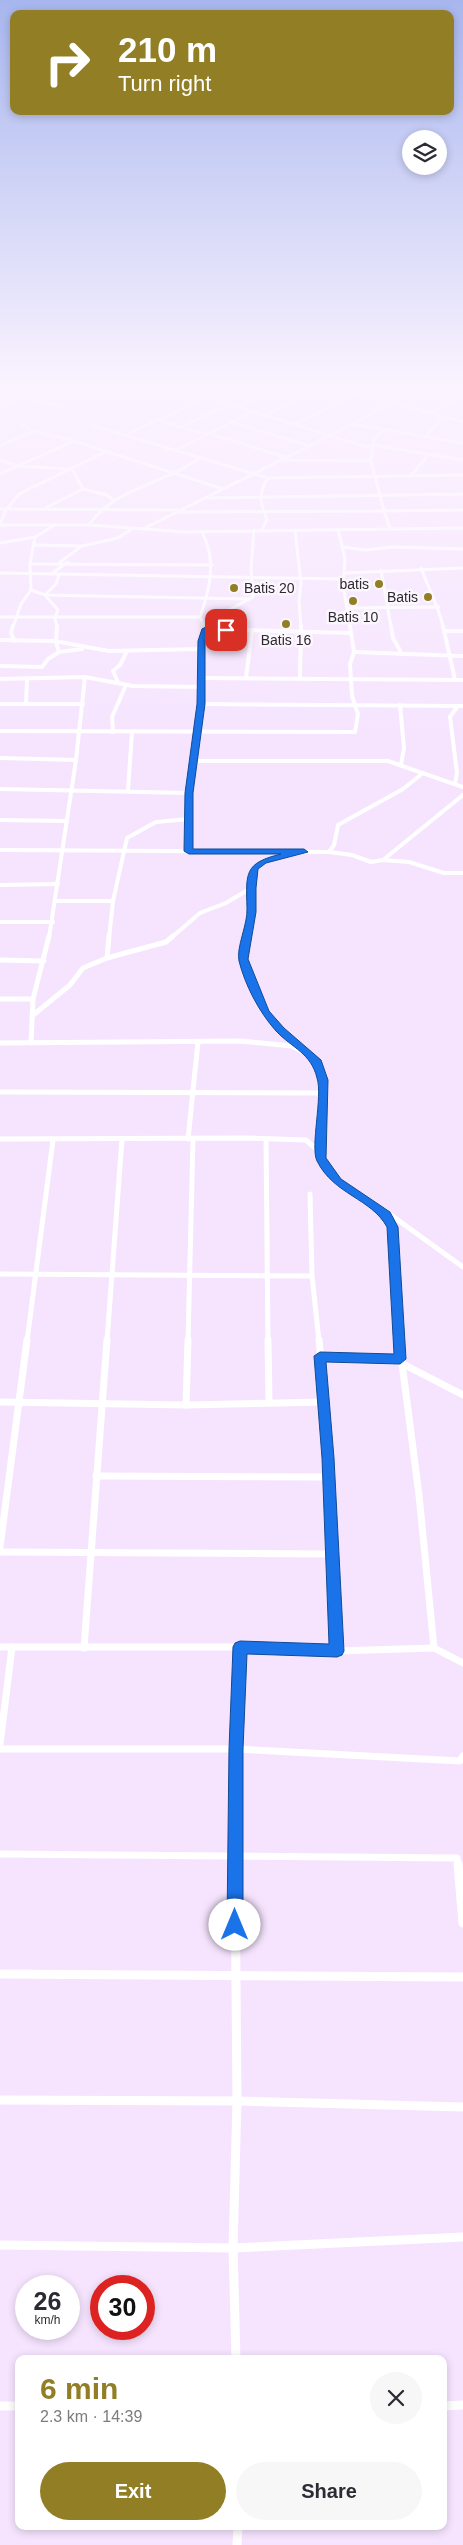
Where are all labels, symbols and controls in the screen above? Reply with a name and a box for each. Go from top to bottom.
icon: right [35,30,100,95]
text: 210 m [118,30,217,69]
text: Turn right [118,71,211,96]
map controls [402,130,447,175]
button: layers [402,130,447,175]
place label: batis [339,576,369,592]
marker: batis [373,578,385,590]
place label: Batis 20 [244,580,295,596]
marker: Batis 20 [228,582,240,594]
place label: Batis [387,589,418,605]
marker: Batis [422,591,434,603]
marker: Batis 10 [347,595,359,607]
pin [205,609,247,651]
place label: Batis 10 [328,609,379,625]
icon: arrive [212,616,240,644]
marker: Batis 16 [280,618,292,630]
place label: Batis 16 [261,632,312,648]
position arrow [208,1898,260,1950]
speed limit sign: 30 [90,2275,155,2340]
text: 26 [34,2287,61,2315]
text: km/h [34,2313,61,2327]
text: 6 min [40,2372,118,2405]
button: close [370,2372,422,2424]
text: 2.3 km · 14:39 [40,2408,142,2425]
button: Exit [40,2462,226,2520]
button: Share [236,2462,422,2520]

